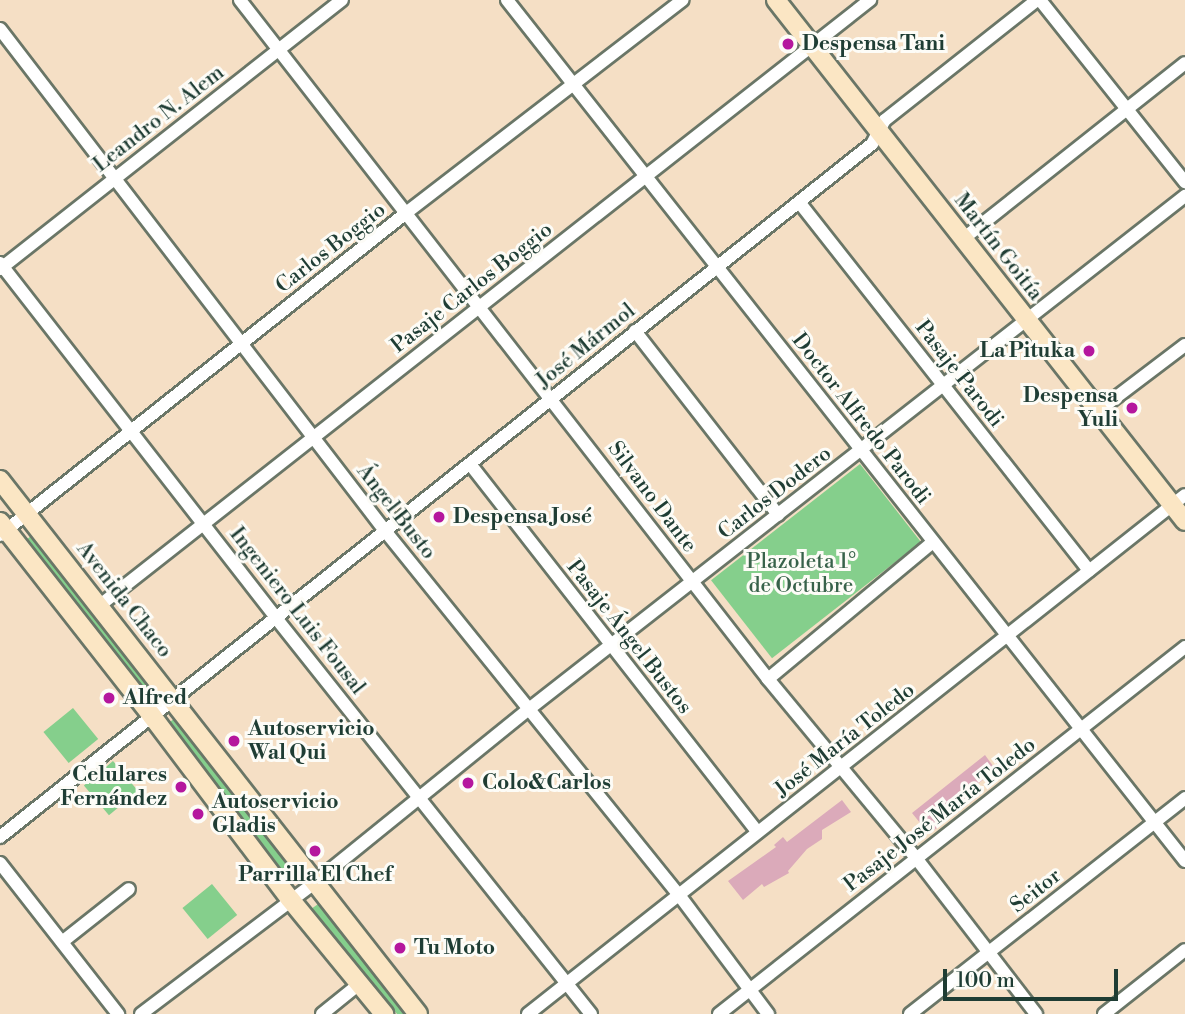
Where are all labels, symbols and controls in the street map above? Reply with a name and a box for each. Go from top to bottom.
place label: Despensa Tani [802,31,945,57]
marker: Despensa Tani [780,36,796,52]
street label: Leandro N. Alem [89,60,229,178]
street label: Martín Goitía [948,188,1048,306]
street label: Carlos Boggio [271,197,391,299]
street label: Pasaje Carlos Boggio [386,217,558,359]
street label: José Mármol [531,298,641,394]
street label: Pasaje Parodi [909,315,1009,433]
street label: Doctor Alfredo Parodi [786,328,936,510]
place label: La Pituka [980,338,1075,364]
marker: La Pituka [1081,343,1097,359]
place label: Despensa Yuli [1023,383,1118,433]
marker: Despensa Yuli [1124,400,1140,416]
street label: Silvano Dante [602,437,702,557]
street label: Carlos Dodero [713,441,837,545]
street label: Ángel Busto [351,459,441,565]
place label: Despensa José [453,504,592,530]
marker: Despensa José [431,509,447,525]
street label: Ingeniero Luis Fousal [224,522,370,700]
street label: Avenida Chaco [71,537,177,663]
park label: Plazoleta 1° de Octubre [746,549,856,599]
street label: Pasaje Ángel Bustos [561,555,697,719]
street label: José María Toledo [770,678,920,802]
place label: Alfred [123,685,187,711]
marker: Alfred [101,690,117,706]
place label: Autoservicio Wal Qui [248,716,375,766]
street label: Pasaje José María Toledo [839,732,1041,898]
marker: Autoservicio Wal Qui [226,733,242,749]
place label: Celulares Fernández [60,762,167,812]
place label: Colo&Carlos [482,770,611,796]
marker: Colo&Carlos [460,775,476,791]
marker: Celulares Fernández [173,779,189,795]
place label: Autoservicio Gladis [212,789,339,839]
marker: Autoservicio Gladis [190,806,206,822]
marker: Parrilla El Chef [307,843,323,859]
place label: Parrilla El Chef [238,862,392,888]
street label: Seitor [1006,863,1066,919]
place label: Tu Moto [414,935,495,961]
marker: Tu Moto [392,940,408,956]
scale bar [947,954,1122,998]
text: 100 m [956,968,1015,994]

